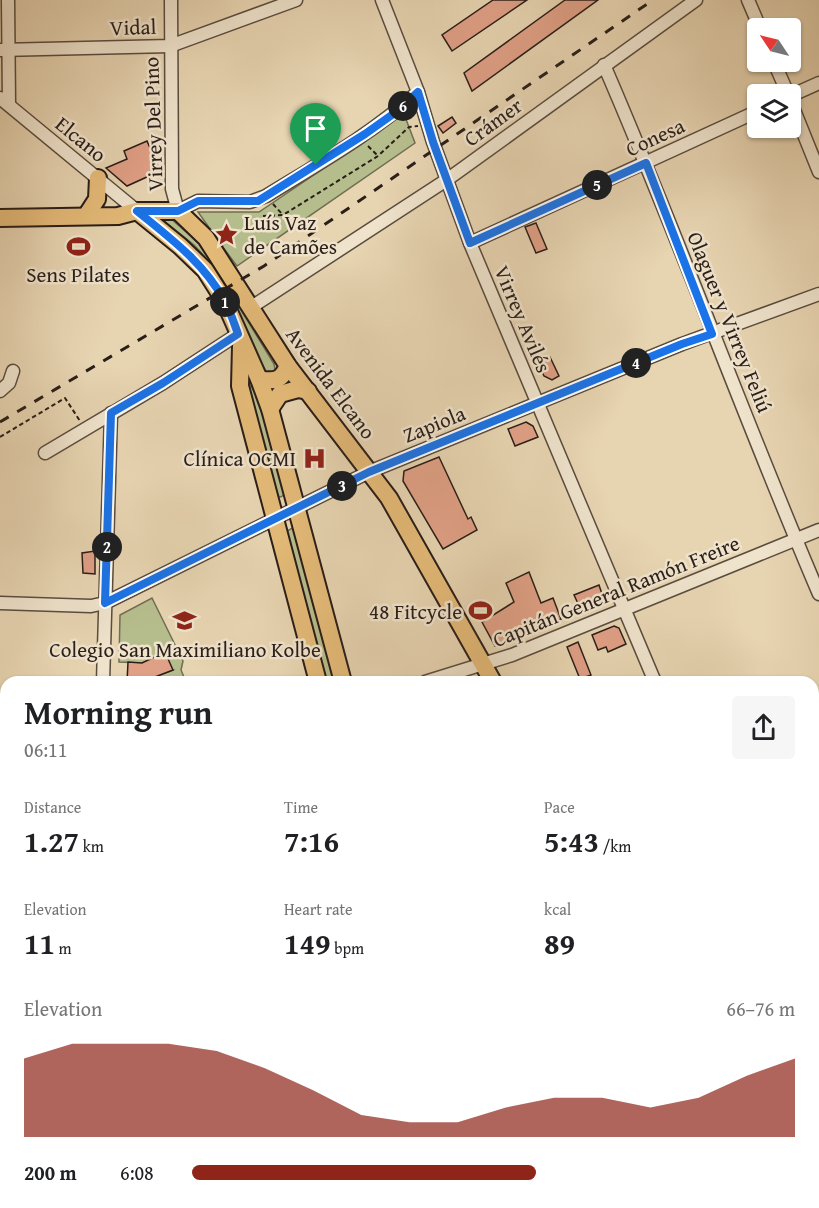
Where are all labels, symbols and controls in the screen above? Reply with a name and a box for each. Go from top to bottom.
street label: Vidal [109,11,157,43]
north arrow [747,18,801,72]
map controls [747,18,801,138]
street label: Virrey Del Pino [135,56,171,192]
button: layers [747,84,801,138]
street label: Crámer [457,90,529,154]
pin: 6 [388,91,418,121]
text: 6 [399,94,407,118]
pin [290,103,341,165]
street label: Elcano [49,109,113,169]
street label: Conesa [620,110,690,164]
icon: arrive [299,112,332,145]
pin: 5 [582,170,612,200]
text: 5 [593,173,601,197]
place label: Luís Vaz de Camões [244,207,337,262]
place icon: Luís Vaz de Camões [213,221,239,247]
street label: Olaguer y Virrey Feliú [680,227,781,418]
sports icon: Sens Pilates [65,233,91,259]
place label: Sens Pilates [26,259,130,290]
street label: Virrey Avilés [487,261,559,377]
pin: 1 [210,287,240,317]
text: 1 [221,290,229,314]
street label: Avenida Elcano [279,320,383,446]
pin: 4 [621,348,651,378]
text: 4 [632,351,640,375]
street label: Zapiola [398,397,470,451]
place label: Clínica OCMI [183,443,296,474]
hospital icon: Clínica OCMI [301,445,327,471]
pin: 3 [327,471,357,501]
text: 3 [338,474,346,498]
street label: Capitán General Ramón Freire [488,527,744,655]
pin: 2 [92,532,122,562]
text: 2 [103,535,111,559]
place label: 48 Fitcycle [369,596,462,627]
sports icon: 48 Fitcycle [467,598,493,624]
school or university icon: Colegio San Maximiliano Kolbe [172,608,198,634]
place label: Colegio San Maximiliano Kolbe [49,634,321,665]
text: Morning run [24,688,213,736]
button: share [732,696,795,759]
text: 06:11 [24,735,67,764]
text: Distance [24,795,81,819]
text: Time [284,795,318,819]
text: Pace [544,795,575,819]
text: 1.27 [24,819,79,863]
text: 7:16 [284,819,339,863]
text: 5:43 [544,819,599,863]
text: km [79,834,104,858]
text: /km [599,834,631,858]
text: Elevation [24,897,87,921]
text: Heart rate [284,897,353,921]
text: kcal [544,897,571,921]
text: 11 [24,921,55,965]
text: 149 [284,921,331,965]
text: 89 [544,921,575,965]
text: m [55,936,72,960]
text: bpm [331,936,364,960]
text: Elevation [24,994,102,1023]
text: 66–76 m [726,994,795,1023]
text: 200 m [24,1158,77,1187]
text: 6:08 [120,1158,154,1187]

